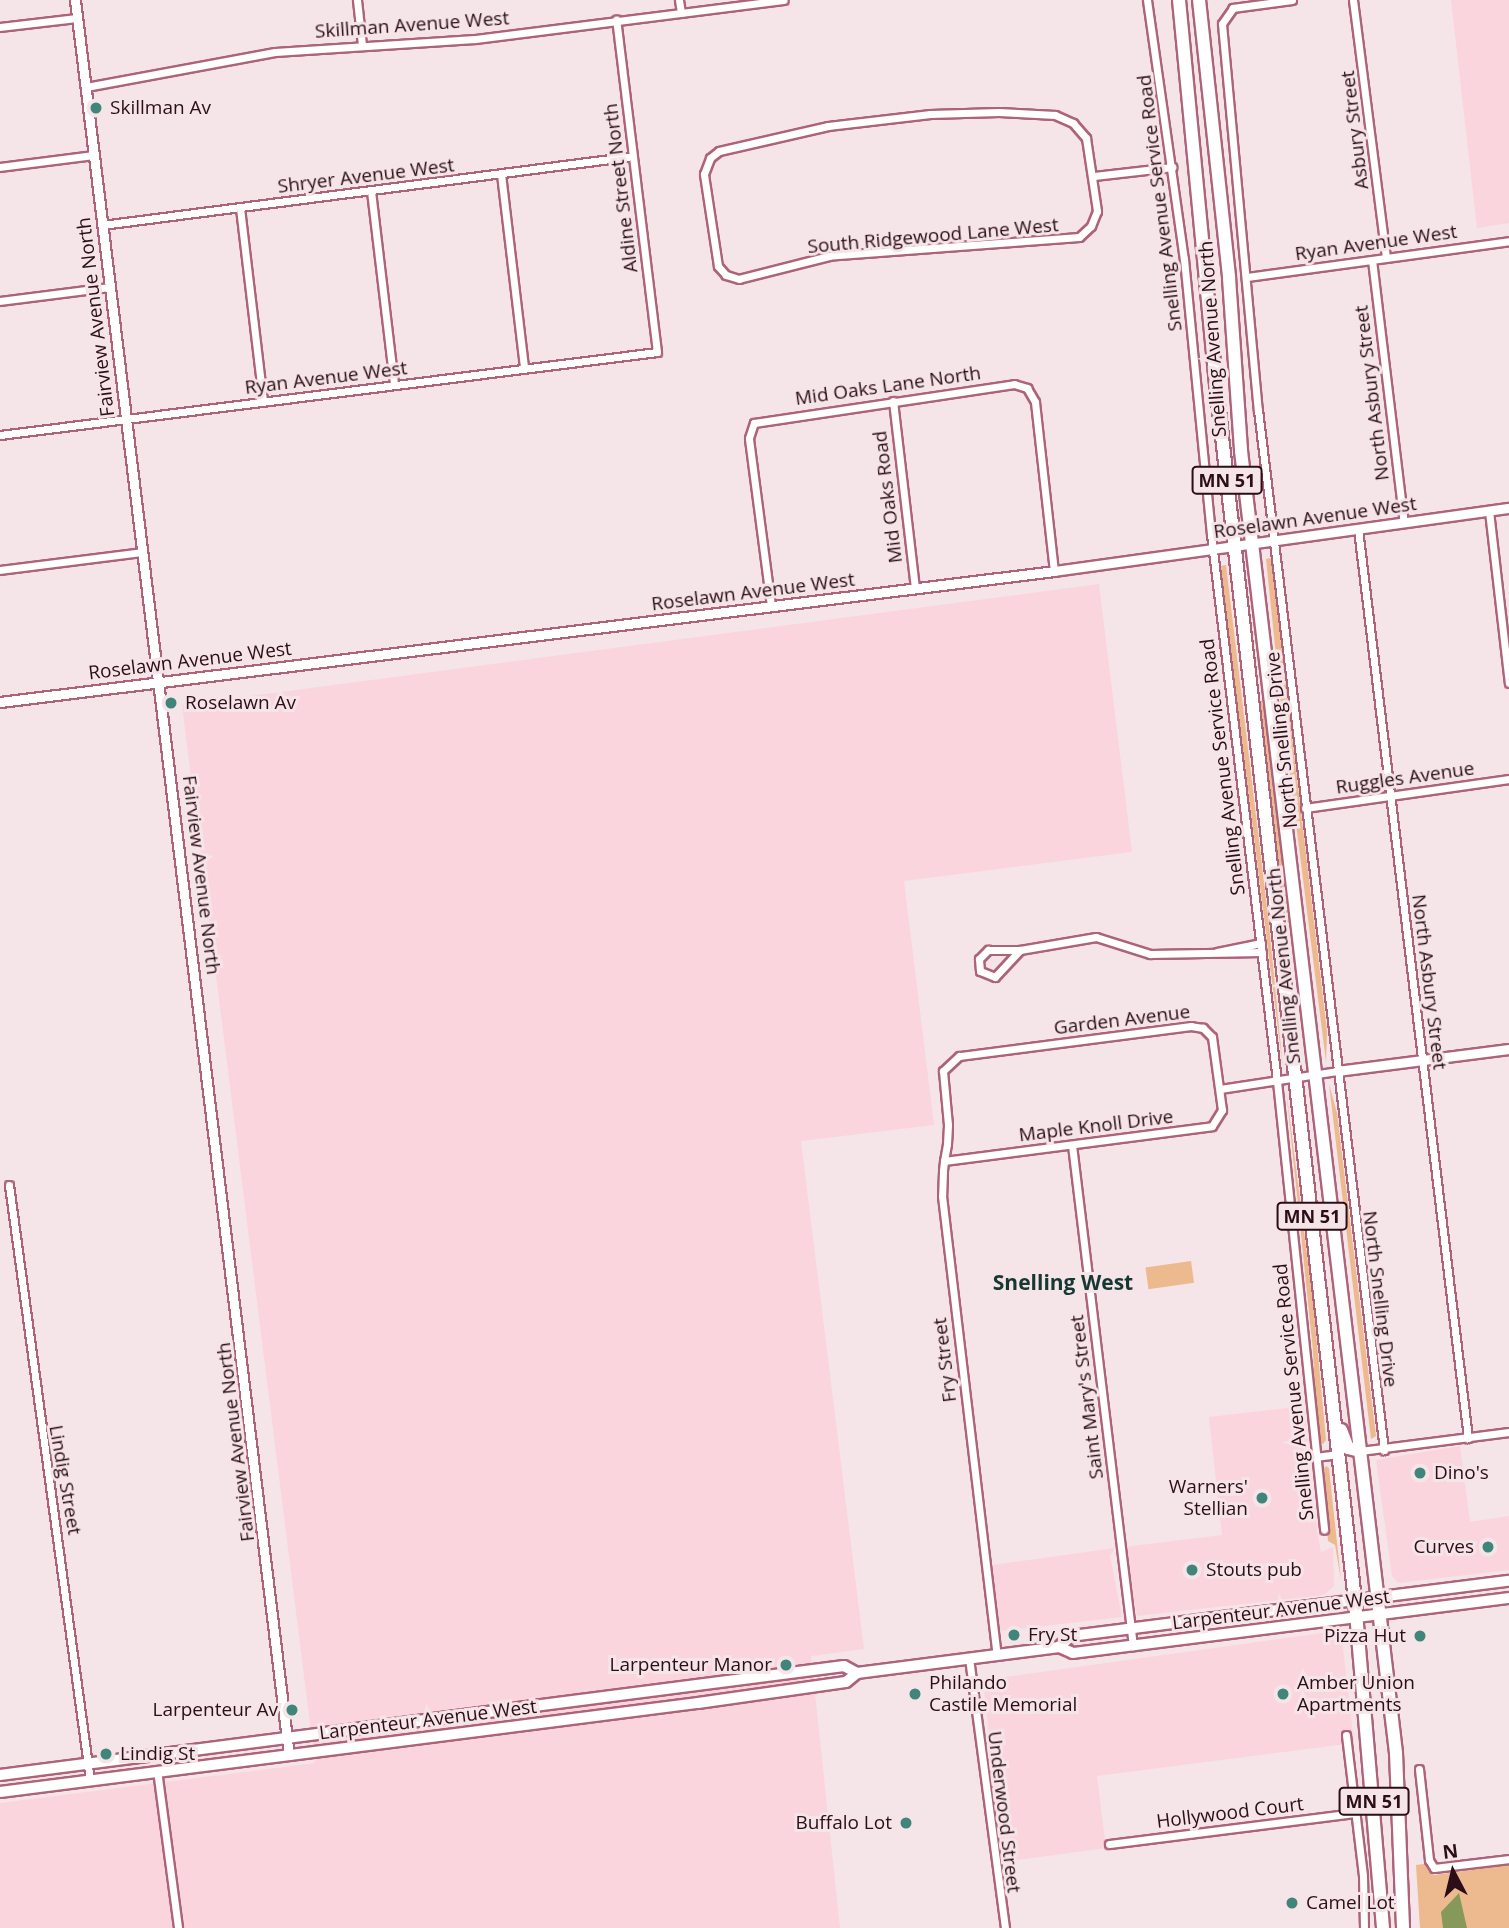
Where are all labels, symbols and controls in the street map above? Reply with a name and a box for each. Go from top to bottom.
street label: Skillman Avenue West [314,7,510,43]
street label: Asbury Street [1336,69,1374,191]
street label: Snelling Avenue Service Road [1133,73,1187,333]
place label: Skillman Av [110,97,211,119]
marker: Skillman Av [88,100,104,116]
street label: Aldine Street North [599,102,643,274]
street label: Shryer Avenue West [276,154,456,198]
street label: South Ridgewood Lane West [807,214,1059,258]
street label: Fairview Avenue North [72,216,120,418]
street label: Ryan Avenue West [1293,220,1459,266]
street label: Snelling Avenue North [1195,240,1231,438]
street label: North Asbury Street [1350,304,1394,482]
street label: Ryan Avenue West [243,357,409,399]
street label: Mid Oaks Lane North [794,362,982,410]
street label: Mid Oaks Road [869,430,907,564]
road number: MN 51 [1190,466,1264,494]
street label: Roselawn Avenue West [1212,492,1418,544]
street label: Roselawn Avenue West [650,568,856,616]
street label: Roselawn Avenue West [87,637,293,685]
street label: Snelling Avenue Service Road [1196,637,1250,897]
street label: North Snelling Drive [1261,651,1303,829]
place label: Roselawn Av [185,692,296,714]
marker: Roselawn Av [163,695,179,711]
street label: Ruggles Avenue [1334,757,1476,799]
street label: Fairview Avenue North [177,774,225,976]
street label: Snelling Avenue North [1262,867,1306,1065]
street label: North Asbury Street [1407,893,1451,1071]
street label: Garden Avenue [1053,1000,1191,1040]
street label: Maple Knoll Drive [1017,1105,1175,1147]
road number: MN 51 [1275,1202,1349,1231]
street label: North Snelling Drive [1358,1210,1402,1388]
street label: Snelling Avenue Service Road [1269,1262,1319,1522]
district label: Snelling West [993,1269,1133,1295]
street label: Saint Mary's Street [1066,1314,1108,1480]
street label: Fry Street [928,1316,962,1404]
street label: Fairview Avenue North [212,1341,260,1543]
street label: Lindig Street [44,1423,86,1537]
place label: Dino's [1434,1462,1489,1484]
marker: Dino's [1412,1465,1428,1481]
place label: Warners' Stellian [1169,1476,1248,1520]
marker: Warners' Stellian [1254,1490,1270,1506]
place label: Curves [1413,1536,1474,1558]
marker: Curves [1480,1539,1496,1555]
place label: Stouts pub [1206,1559,1302,1581]
marker: Stouts pub [1184,1562,1200,1578]
street label: Larpenteur Avenue West [1171,1585,1391,1635]
place label: Fry St [1028,1624,1077,1646]
place label: Pizza Hut [1324,1625,1406,1647]
marker: Fry St [1006,1627,1022,1643]
marker: Pizza Hut [1412,1628,1428,1644]
place label: Larpenteur Manor [610,1654,772,1676]
marker: Larpenteur Manor [778,1657,794,1673]
place label: Philando Castile Memorial [929,1672,1077,1716]
place label: Amber Union Apartments [1297,1672,1415,1716]
marker: Philando Castile Memorial [907,1686,923,1702]
marker: Amber Union Apartments [1275,1686,1291,1702]
street label: Larpenteur Avenue West [318,1695,538,1745]
place label: Larpenteur Av [153,1699,278,1721]
marker: Larpenteur Av [284,1702,300,1718]
street label: Underwood Street [983,1730,1025,1894]
place label: Lindig St [120,1743,195,1765]
marker: Lindig St [98,1746,114,1762]
road number: MN 51 [1337,1786,1411,1815]
street label: Hollywood Court [1155,1793,1305,1833]
place label: Buffalo Lot [795,1812,892,1834]
marker: Buffalo Lot [898,1815,914,1831]
north arrow [1418,1837,1488,1907]
text: N [1441,1837,1460,1865]
place label: Camel Lot [1306,1892,1395,1914]
marker: Camel Lot [1284,1895,1300,1911]

